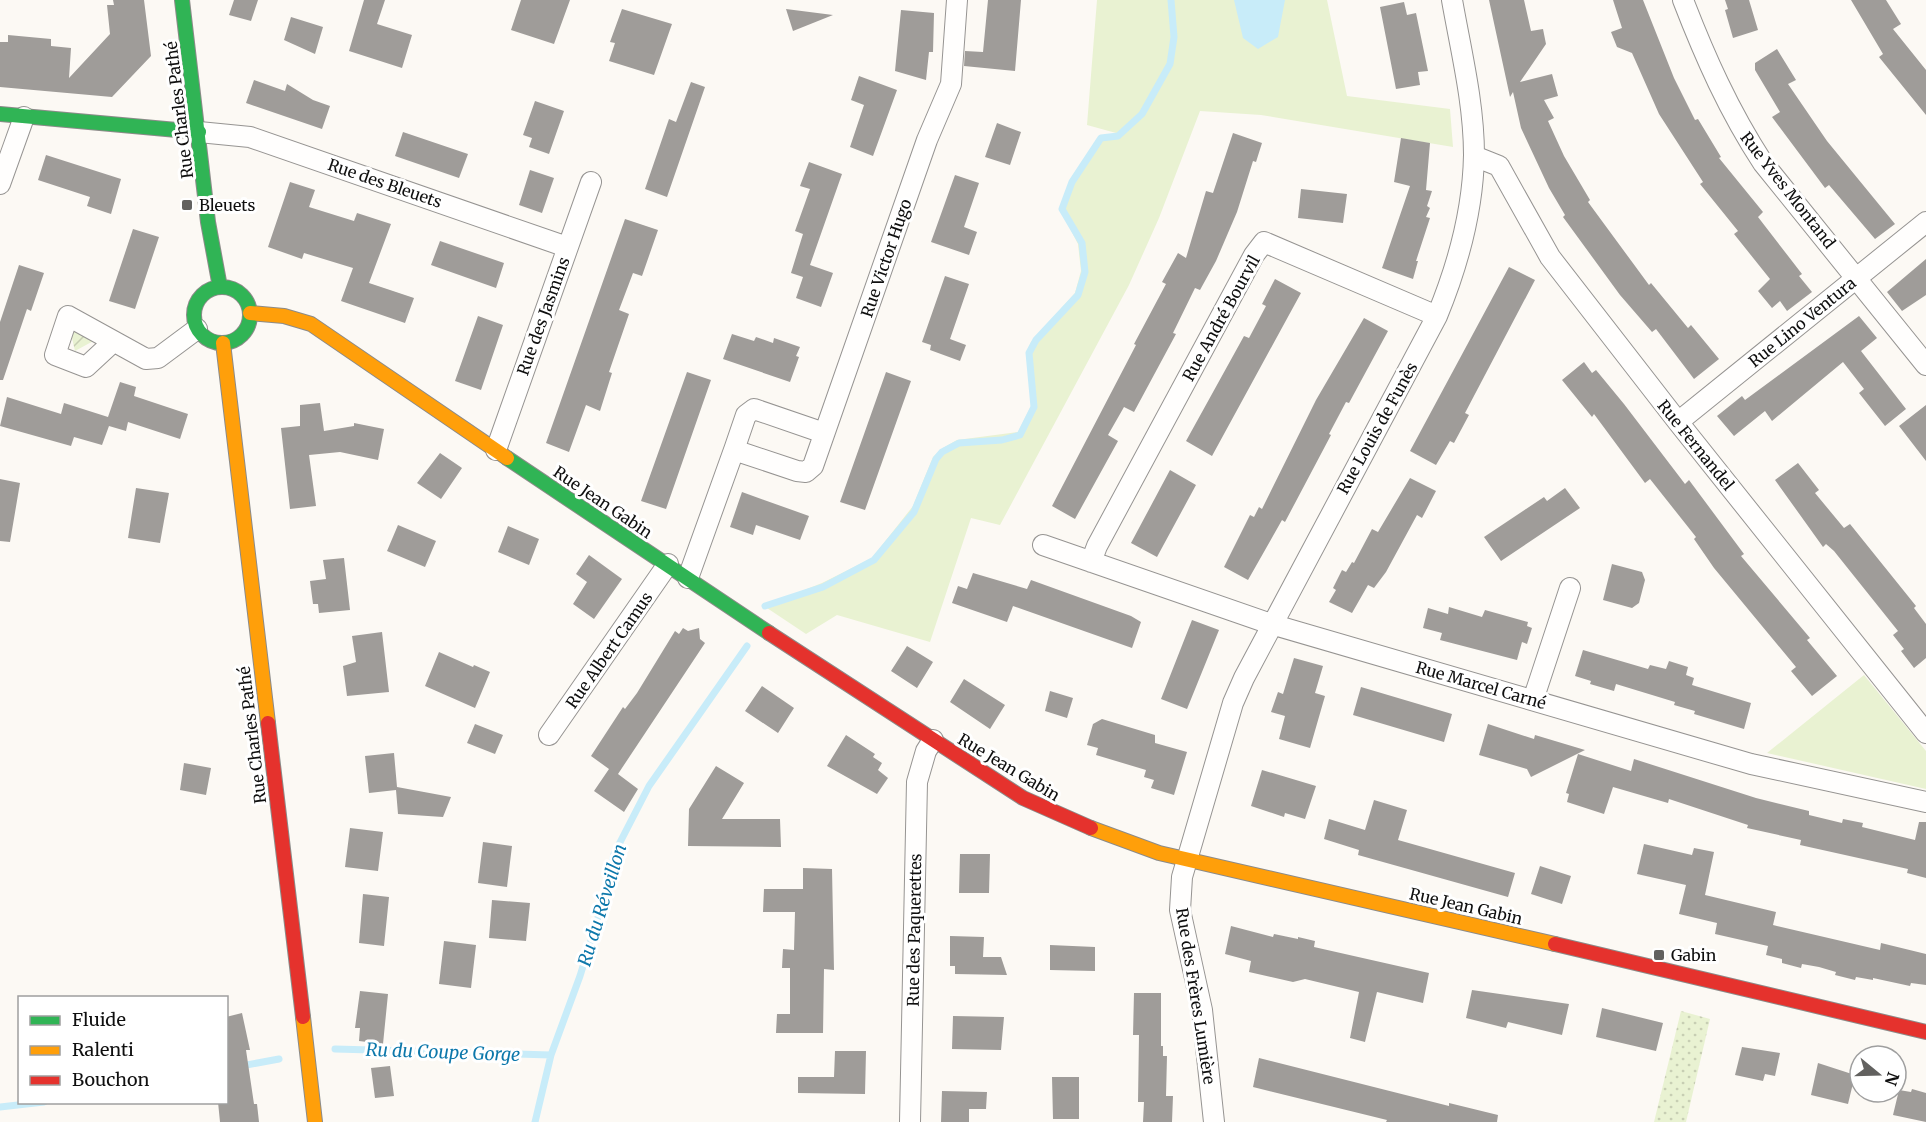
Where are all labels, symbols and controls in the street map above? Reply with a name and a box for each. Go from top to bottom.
street label: Rue Charles Pathé [161,40,197,180]
street label: Rue Yves Montand [1736,128,1840,253]
street label: Rue des Bleuets [325,154,445,212]
place label: Bleuets [199,195,256,215]
street label: Rue Victor Hugo [856,196,916,320]
marker: Bleuets [180,198,194,212]
street label: Rue André Bourvil [1178,252,1264,384]
street label: Rue des Jasmins [512,254,574,378]
street label: Rue Lino Ventura [1744,272,1860,371]
street label: Rue Louis de Funès [1332,358,1422,497]
street label: Rue Fernandel [1653,396,1739,494]
street label: Rue Jean Gabin [550,462,657,543]
street label: Rue Albert Camus [561,588,657,712]
street label: Rue Marcel Carné [1414,657,1548,713]
street label: Rue Charles Pathé [234,665,270,805]
street label: Rue Jean Gabin [954,729,1064,805]
water label: Ru du Réveillon [572,841,632,969]
street label: Rue des Paquerettes [903,853,925,1007]
street label: Rue Jean Gabin [1408,883,1525,929]
street label: Rue des Frères Lumière [1172,906,1220,1086]
place label: Gabin [1671,945,1717,965]
marker: Gabin [1652,948,1666,962]
legend [18,996,228,1104]
text: Fluide [72,1008,126,1031]
text: Ralenti [72,1038,134,1061]
water label: Ru du Coupe Gorge [365,1038,521,1066]
north arrow [1848,1044,1908,1104]
text: Bouchon [72,1068,149,1091]
text: N [1881,1070,1904,1088]

